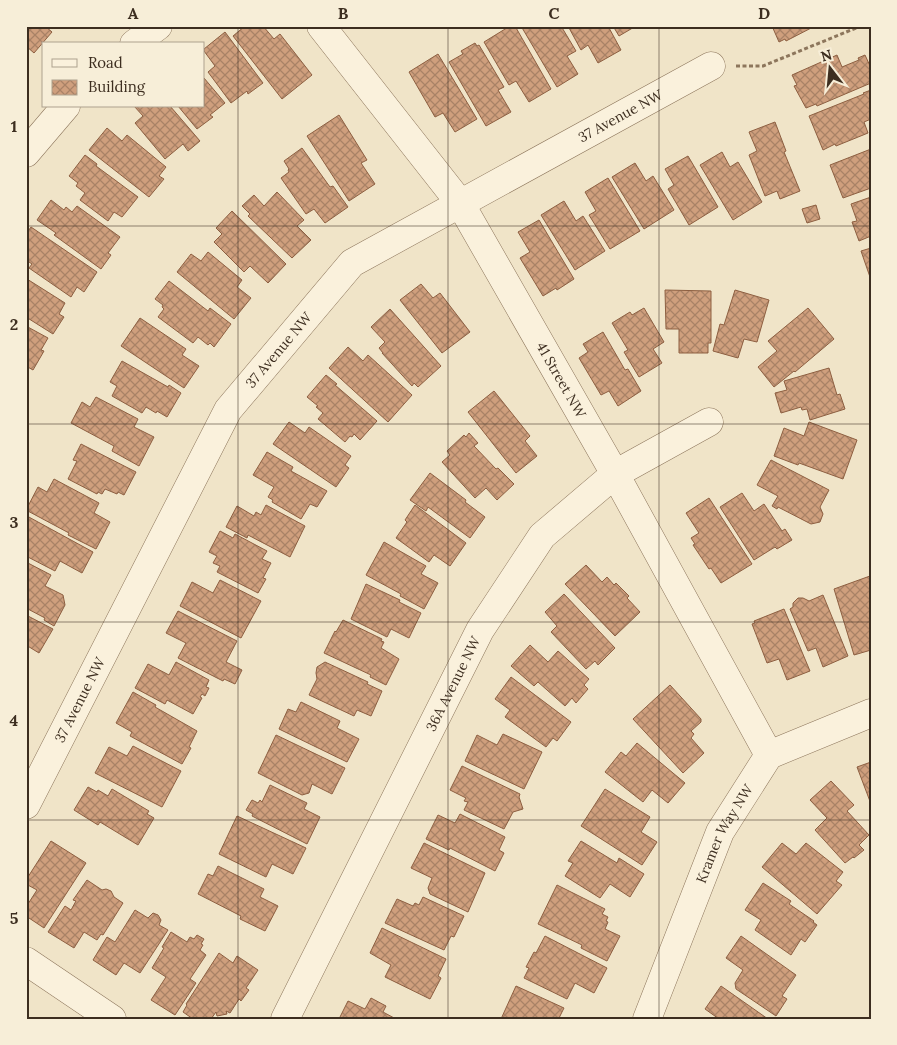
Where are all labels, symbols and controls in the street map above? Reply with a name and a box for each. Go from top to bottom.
text: A [128,3,139,23]
text: B [338,3,349,23]
text: C [548,3,560,23]
text: D [758,3,770,23]
legend [42,42,205,108]
north arrow [804,42,854,92]
text: N [819,45,834,66]
text: Road [88,53,123,72]
text: Building [88,77,146,96]
street label: 37 Avenue NW [575,85,667,146]
text: 1 [11,116,17,136]
street label: 37 Avenue NW [242,308,316,392]
text: 2 [10,314,18,334]
street label: 41 Street NW [532,339,591,422]
text: 3 [10,512,19,532]
street label: 36A Avenue NW [422,632,485,734]
street label: 37 Avenue NW [50,653,109,746]
text: 4 [10,710,19,730]
street label: Kramer Way NW [692,780,758,886]
text: 5 [10,908,19,928]

